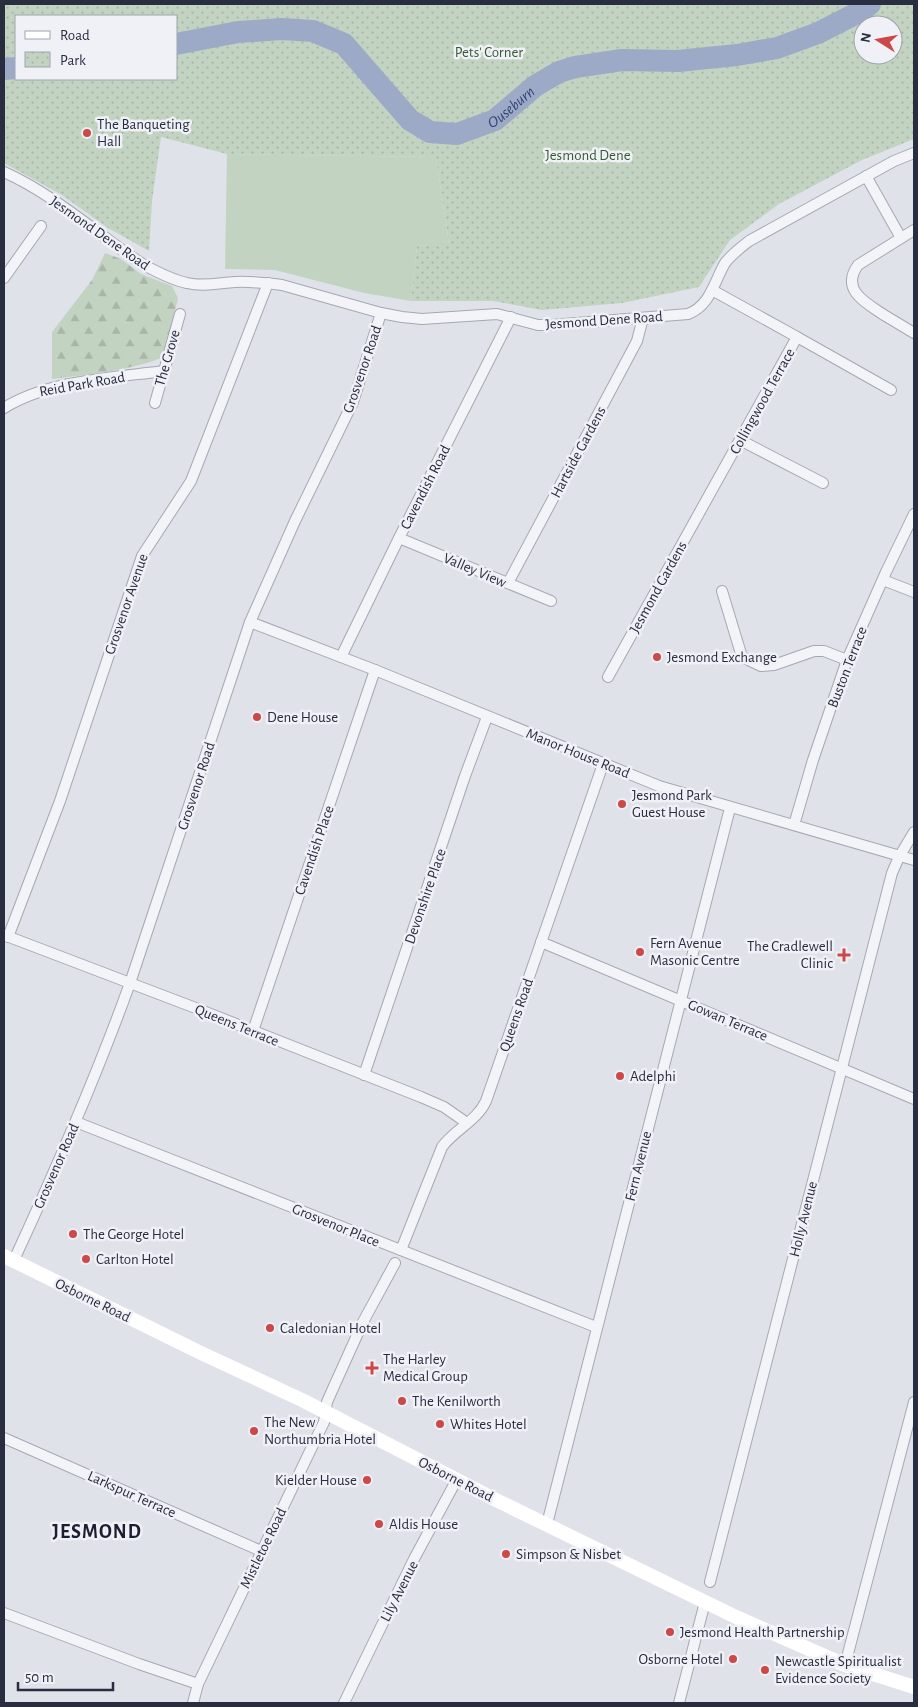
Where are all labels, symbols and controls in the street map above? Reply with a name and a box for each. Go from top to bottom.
legend [15,15,178,80]
north arrow [853,15,903,65]
text: Road [60,28,90,43]
text: N [858,32,874,44]
park label: Pets' Corner [455,45,523,60]
text: Park [60,53,86,68]
water label: Ouseburn [486,83,538,131]
place label: The Banqueting Hall [97,117,190,149]
marker: The Banqueting Hall [81,127,93,139]
park label: Jesmond Dene [545,148,631,163]
street label: Jesmond Dene Road [47,194,152,273]
street label: Jesmond Dene Road [545,309,663,332]
street label: Grosvenor Road [340,323,385,415]
street label: The Grove [152,328,183,388]
street label: Collingwood Terrace [727,346,798,457]
street label: Reid Park Road [38,370,126,399]
street label: Hartside Gardens [548,404,609,500]
street label: Cavendish Road [398,442,453,532]
street label: Jesmond Gardens [627,539,690,636]
street label: Valley View [441,550,509,590]
street label: Grosvenor Avenue [102,552,151,656]
street label: Buston Terrace [825,624,870,710]
place label: Jesmond Exchange [667,650,777,665]
marker: Jesmond Exchange [651,651,663,663]
place label: Dene House [267,710,338,725]
marker: Dene House [251,711,263,723]
street label: Manor House Road [524,726,632,781]
street label: Grosvenor Road [175,740,218,832]
place label: Jesmond Park Guest House [632,788,712,820]
marker: Jesmond Park Guest House [616,798,628,810]
street label: Cavendish Place [292,803,337,897]
street label: Devonshire Place [402,846,449,946]
place label: Fern Avenue Masonic Centre [650,936,740,968]
place label: The Cradlewell Clinic [747,939,833,971]
marker: Fern Avenue Masonic Centre [634,946,646,958]
marker: The Cradlewell Clinic [837,948,851,962]
street label: Queens Road [497,976,536,1054]
street label: Gowan Terrace [686,997,770,1044]
street label: Queens Terrace [193,1002,281,1049]
place label: Adelphi [630,1069,676,1084]
marker: Adelphi [614,1070,626,1082]
street label: Grosvenor Road [31,1121,82,1211]
street label: Fern Avenue [623,1129,654,1203]
street label: Holly Avenue [787,1180,820,1258]
street label: Grosvenor Place [290,1201,382,1250]
place label: The George Hotel [83,1227,184,1242]
marker: The George Hotel [67,1228,79,1240]
place label: Carlton Hotel [96,1252,174,1267]
marker: Carlton Hotel [80,1253,92,1265]
street label: Osborne Road [53,1276,133,1325]
place label: Caledonian Hotel [280,1321,381,1336]
marker: Caledonian Hotel [264,1322,276,1334]
place label: The Harley Medical Group [383,1352,468,1384]
marker: The Harley Medical Group [365,1361,379,1375]
place label: The Kenilworth [412,1394,501,1409]
marker: The Kenilworth [396,1395,408,1407]
place label: The New Northumbria Hotel [264,1415,376,1447]
place label: Whites Hotel [450,1417,527,1432]
marker: Whites Hotel [434,1418,446,1430]
marker: The New Northumbria Hotel [248,1425,260,1437]
street label: Osborne Road [416,1454,496,1505]
street label: Larkspur Terrace [85,1468,178,1521]
place label: Kielder House [275,1473,357,1488]
marker: Kielder House [361,1474,373,1486]
street label: Mistletoe Road [238,1505,289,1591]
place label: Aldis House [389,1517,458,1532]
marker: Aldis House [373,1518,385,1530]
district label: JESMOND [52,1522,142,1542]
place label: Simpson & Nisbet [516,1547,621,1562]
marker: Simpson & Nisbet [500,1548,512,1560]
street label: Lily Avenue [378,1558,421,1624]
place label: Jesmond Health Partnership [680,1625,845,1640]
marker: Jesmond Health Partnership [664,1626,676,1638]
place label: Osborne Hotel [639,1652,723,1667]
marker: Osborne Hotel [727,1653,739,1665]
place label: Newcastle Spiritualist Evidence Society [775,1654,902,1686]
scale bar [18,1660,112,1692]
marker: Newcastle Spiritualist Evidence Society [759,1664,771,1676]
text: 50 m [25,1670,54,1685]

